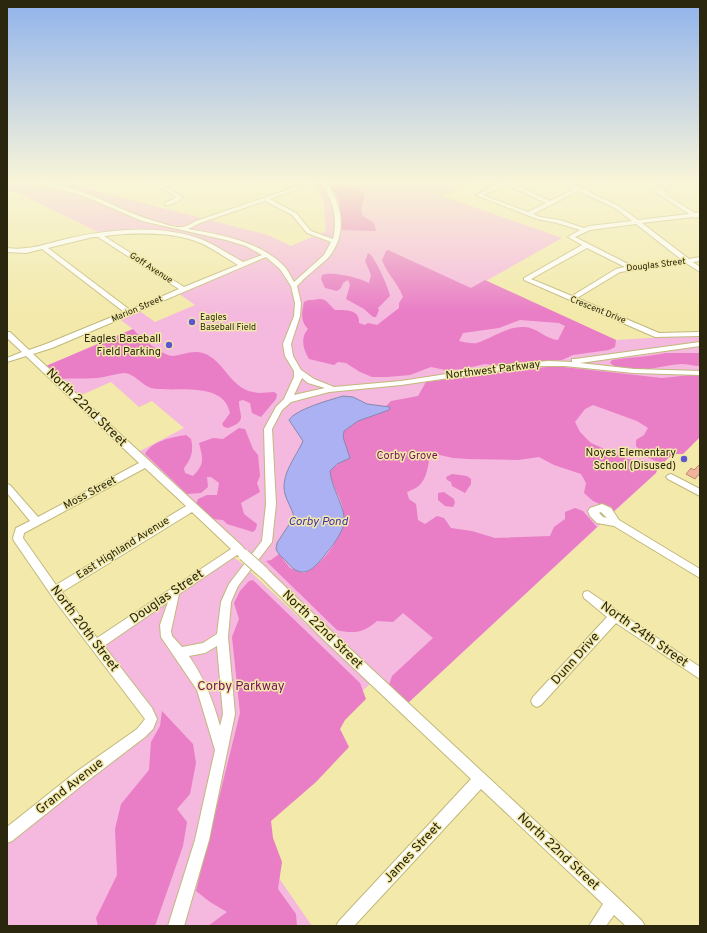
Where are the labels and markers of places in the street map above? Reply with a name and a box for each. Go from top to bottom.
place label: Eagles Baseball Field [200,312,256,333]
marker: Eagles Baseball Field [187,317,197,327]
place label: Eagles Baseball Field Parking [84,332,161,359]
marker: Eagles Baseball Field Parking [164,340,174,350]
place label: Noyes Elementary School (Disused) [586,446,676,473]
marker: Noyes Elementary School (Disused) [679,454,689,464]

